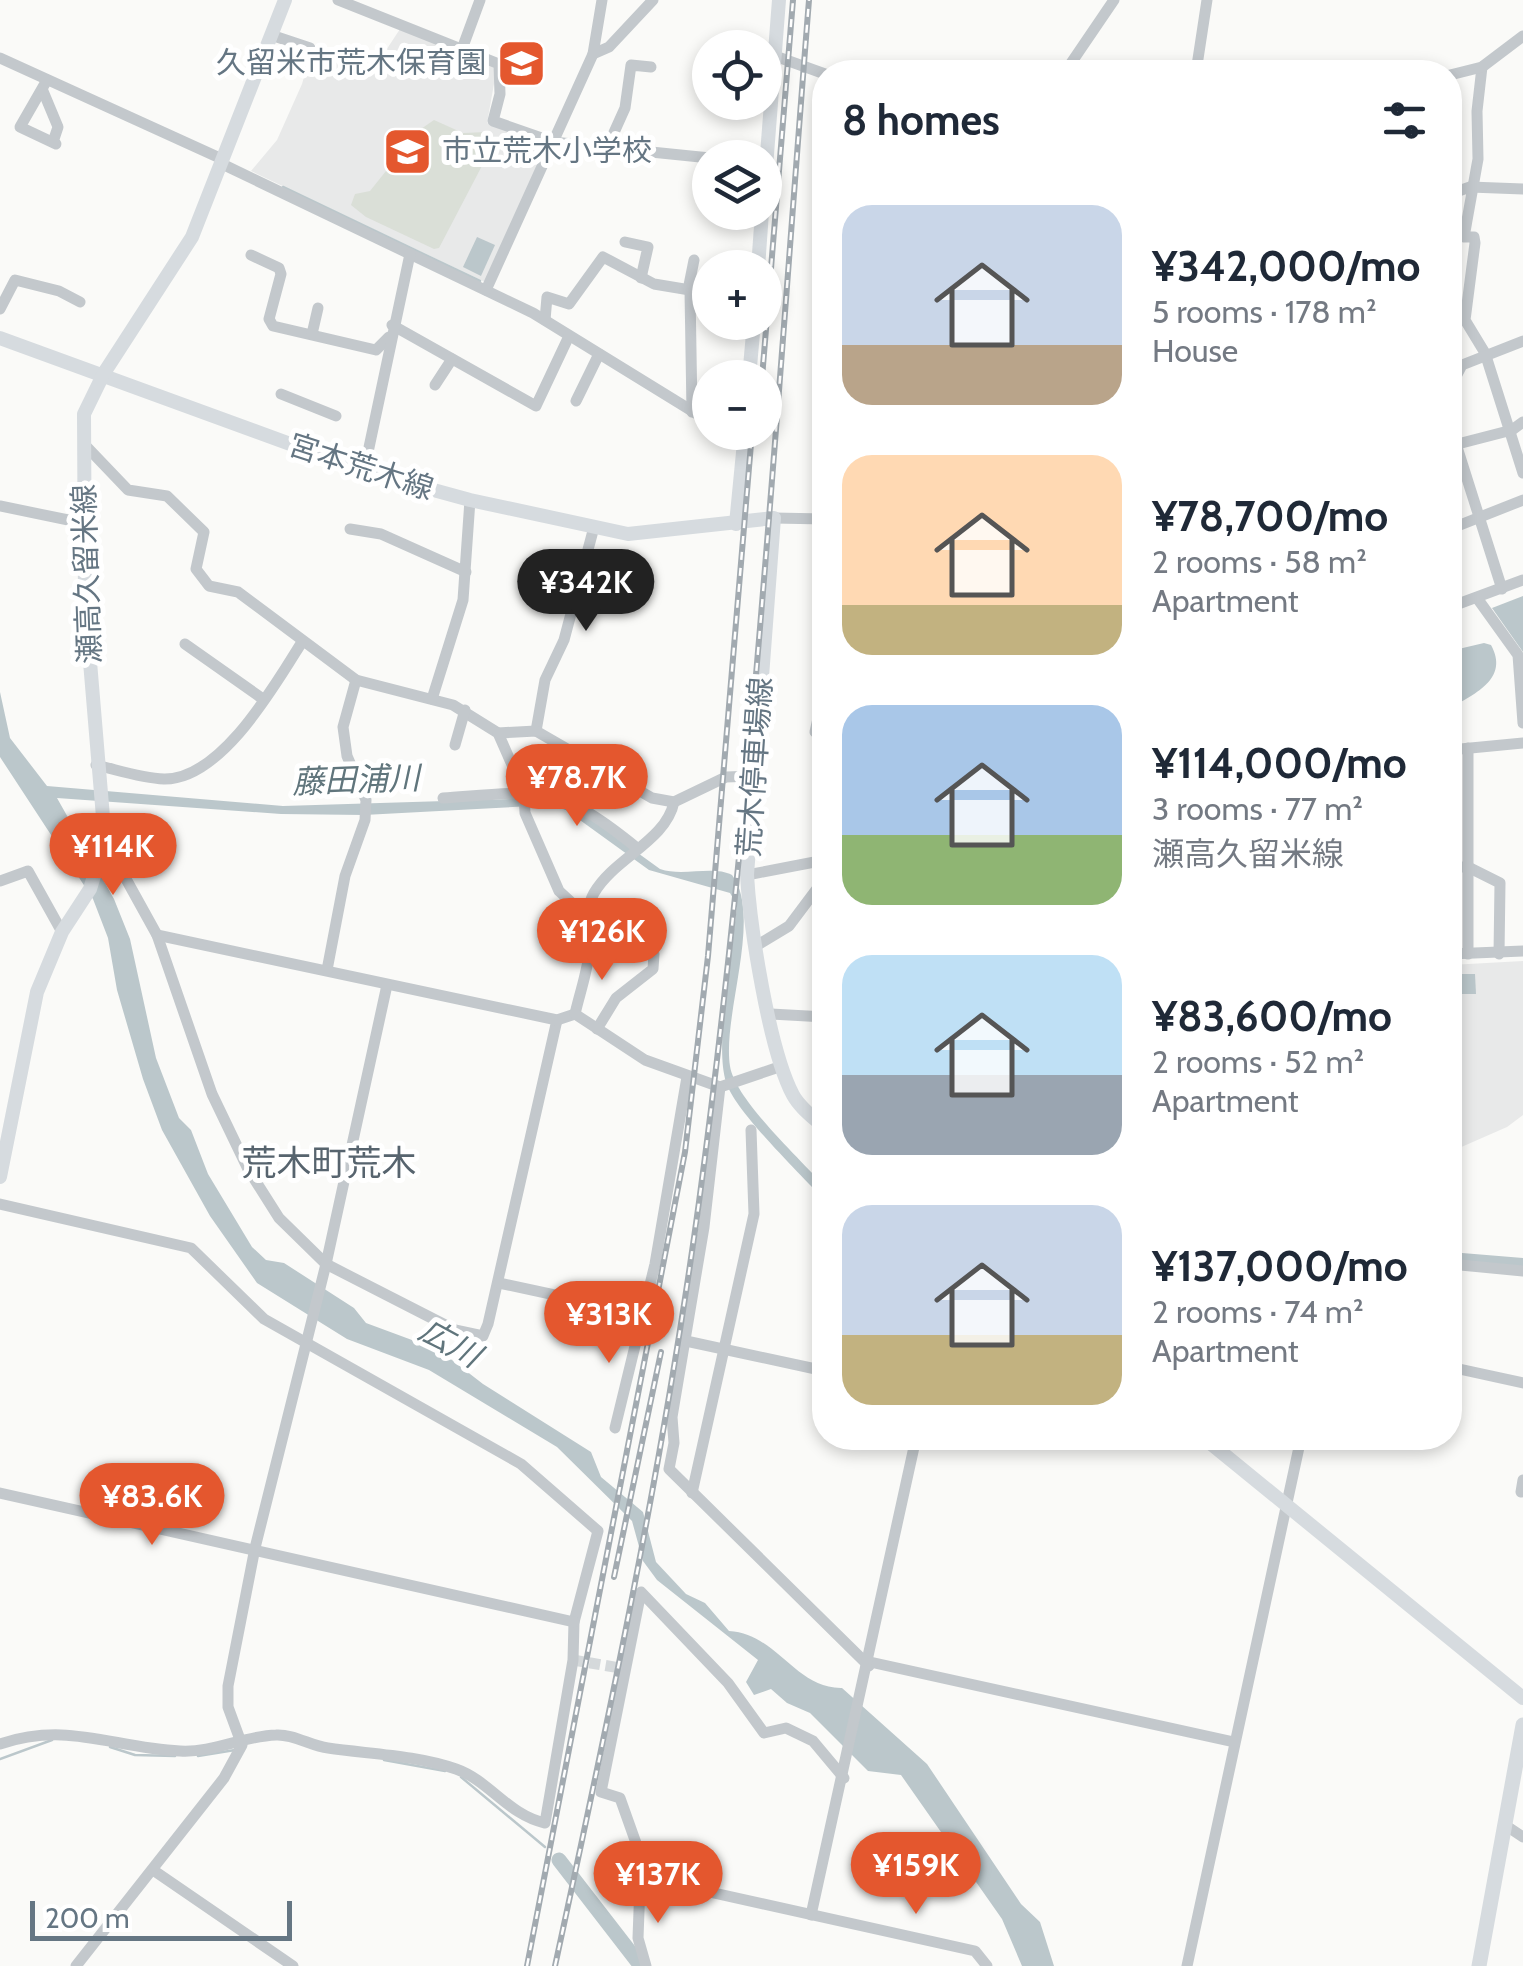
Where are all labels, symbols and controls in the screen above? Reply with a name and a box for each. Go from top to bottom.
map controls [692,30,782,450]
button: locate [692,30,782,120]
school or university icon: 久留米市荒木保育園 [495,37,547,89]
place label: 久留米市荒木保育園 [216,44,486,81]
icon: filters [1377,93,1432,148]
text: 8 homes [842,94,1000,146]
school or university icon: 市立荒木小学校 [381,125,433,177]
place label: 市立荒木小学校 [442,132,652,169]
button: layers [692,140,782,230]
text: ¥342,000/mo [1152,240,1421,292]
icon: home [922,245,1042,365]
button: + [692,250,782,340]
text: 5 rooms · 178 m² [1152,292,1377,331]
text: House [1152,331,1238,370]
button: − [692,360,782,450]
street label: 宮本荒木線 [284,426,438,507]
street label: 瀬高久留米線 [65,483,108,665]
text: ¥78,700/mo [1152,490,1388,542]
icon: home [922,495,1042,615]
text: 2 rooms · 58 m² [1152,542,1367,581]
pin: ¥342K [516,549,656,634]
text: ¥342K [539,562,633,601]
text: Apartment [1152,581,1299,620]
street label: 荒木停車場線 [730,676,779,858]
text: ¥114,000/mo [1152,737,1407,789]
pin: ¥78.7K [496,744,658,829]
icon: home [922,745,1042,865]
text: ¥78.7K [528,757,626,796]
water label: 藤田浦川 [291,758,424,801]
text: 3 rooms · 77 m² [1152,789,1363,828]
pin: ¥114K [43,813,183,898]
text: ¥114K [72,826,154,865]
text: 瀬高久留米線 [1152,834,1344,873]
pin: ¥126K [532,898,672,983]
text: ¥126K [559,911,645,950]
text: ¥83,600/mo [1152,990,1392,1042]
icon: home [922,995,1042,1115]
text: 2 rooms · 52 m² [1152,1042,1364,1081]
text: Apartment [1152,1081,1299,1120]
district label: 荒木町荒木 [241,1141,417,1184]
text: ¥137,000/mo [1152,1240,1408,1292]
icon: home [922,1245,1042,1365]
pin: ¥313K [539,1281,679,1366]
text: 2 rooms · 74 m² [1152,1292,1364,1331]
text: ¥313K [566,1294,652,1333]
water label: 広川 [413,1310,490,1377]
text: Apartment [1152,1331,1299,1370]
pin: ¥83.6K [71,1463,233,1548]
text: ¥83.6K [101,1476,203,1515]
pin: ¥159K [846,1832,986,1917]
pin: ¥137K [588,1841,728,1926]
text: ¥159K [873,1845,959,1884]
text: ¥137K [616,1854,700,1893]
scale bar [30,1896,292,1940]
text: 200 m [45,1901,130,1935]

